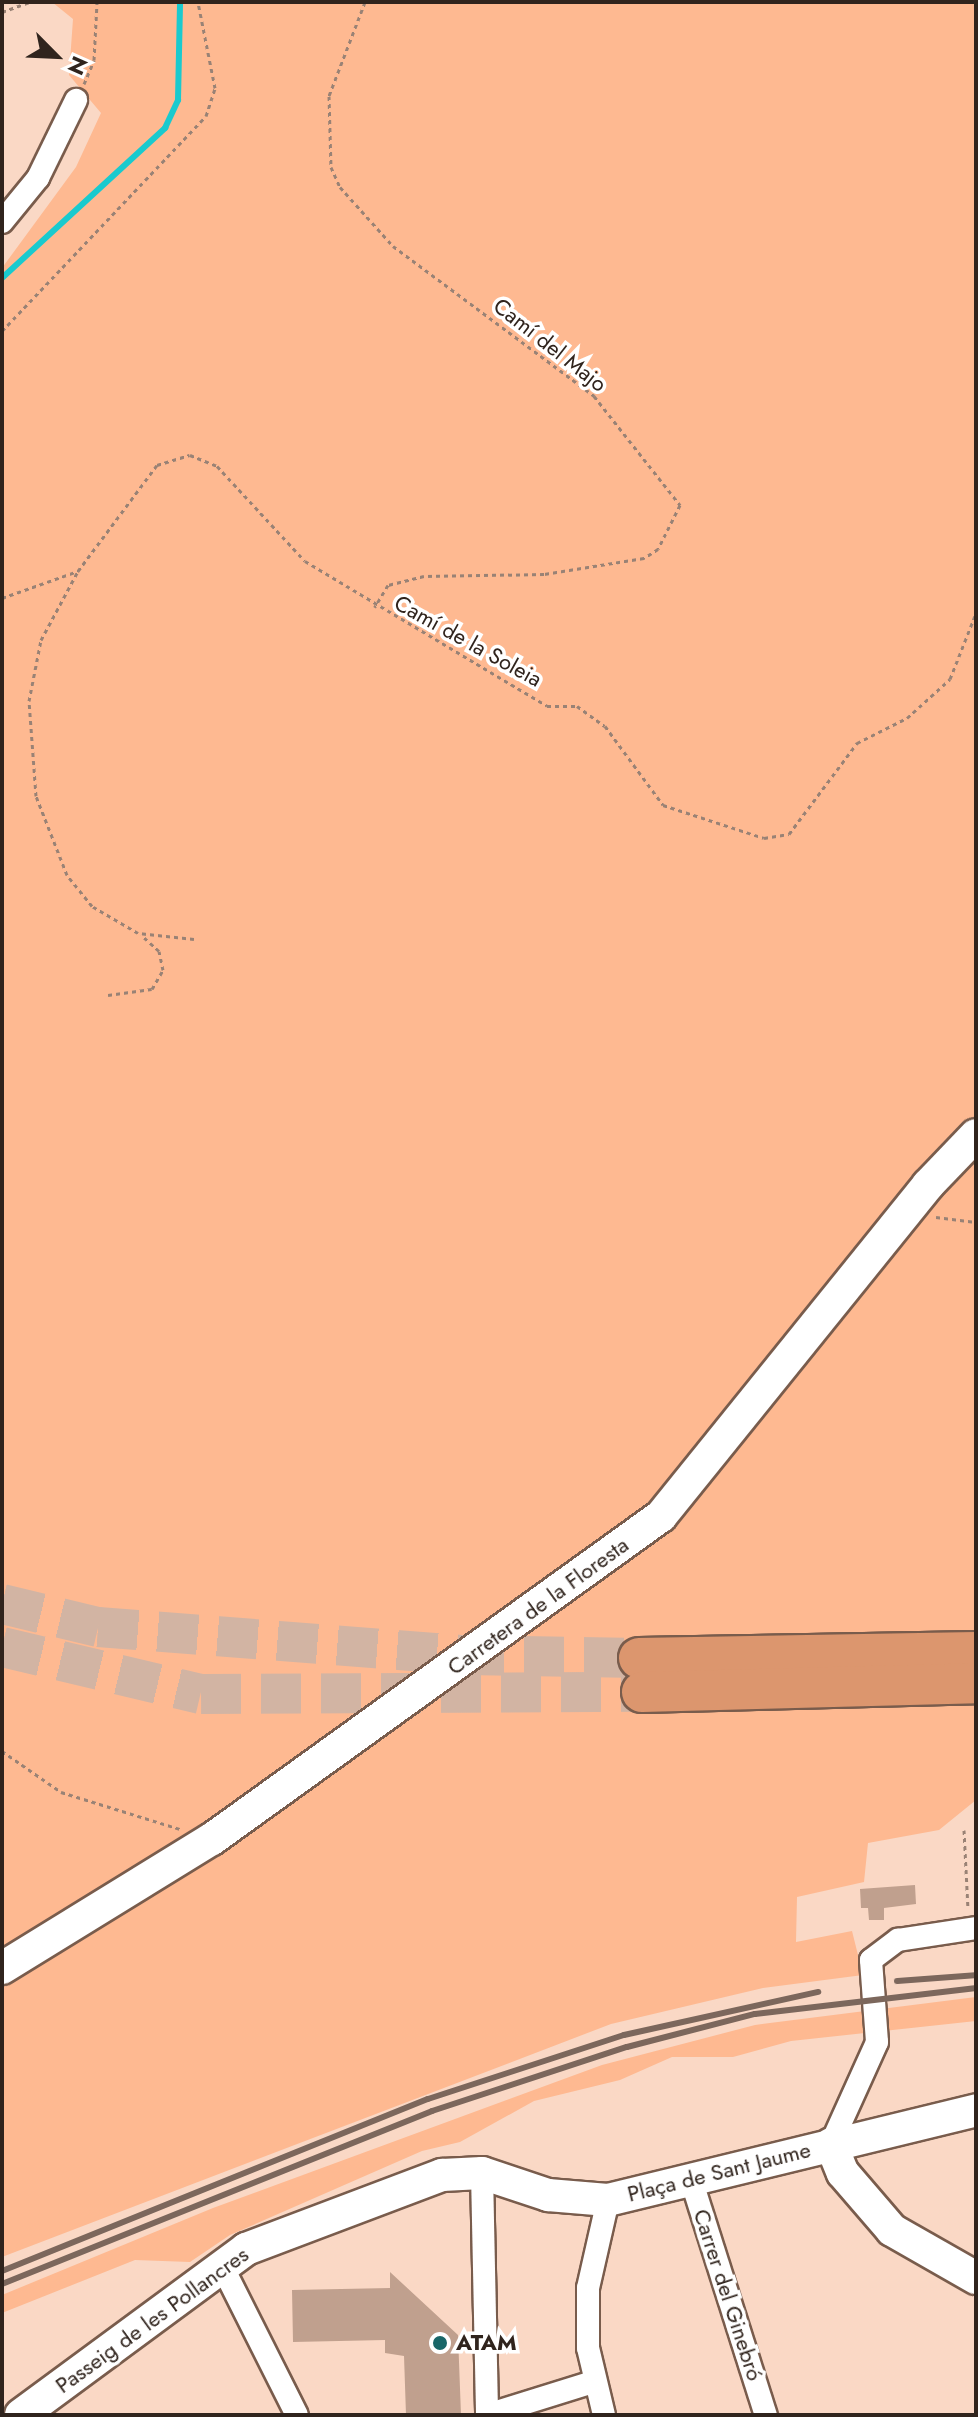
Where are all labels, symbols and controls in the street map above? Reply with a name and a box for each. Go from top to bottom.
north arrow [16,16,96,96]
text: N [60,51,96,80]
street label: Camí del Majo [488,293,612,397]
street label: Camí de la Soleia [390,590,546,692]
street label: Carretera de la Floresta [442,1532,634,1680]
street label: Plaça de Sant Jaume [625,2136,813,2208]
street label: Carrer del Ginebró [688,2206,768,2384]
street label: Passeig de les Pollancres [50,2241,254,2399]
place label: ATAM [456,2330,517,2356]
marker: ATAM [431,2334,449,2352]

